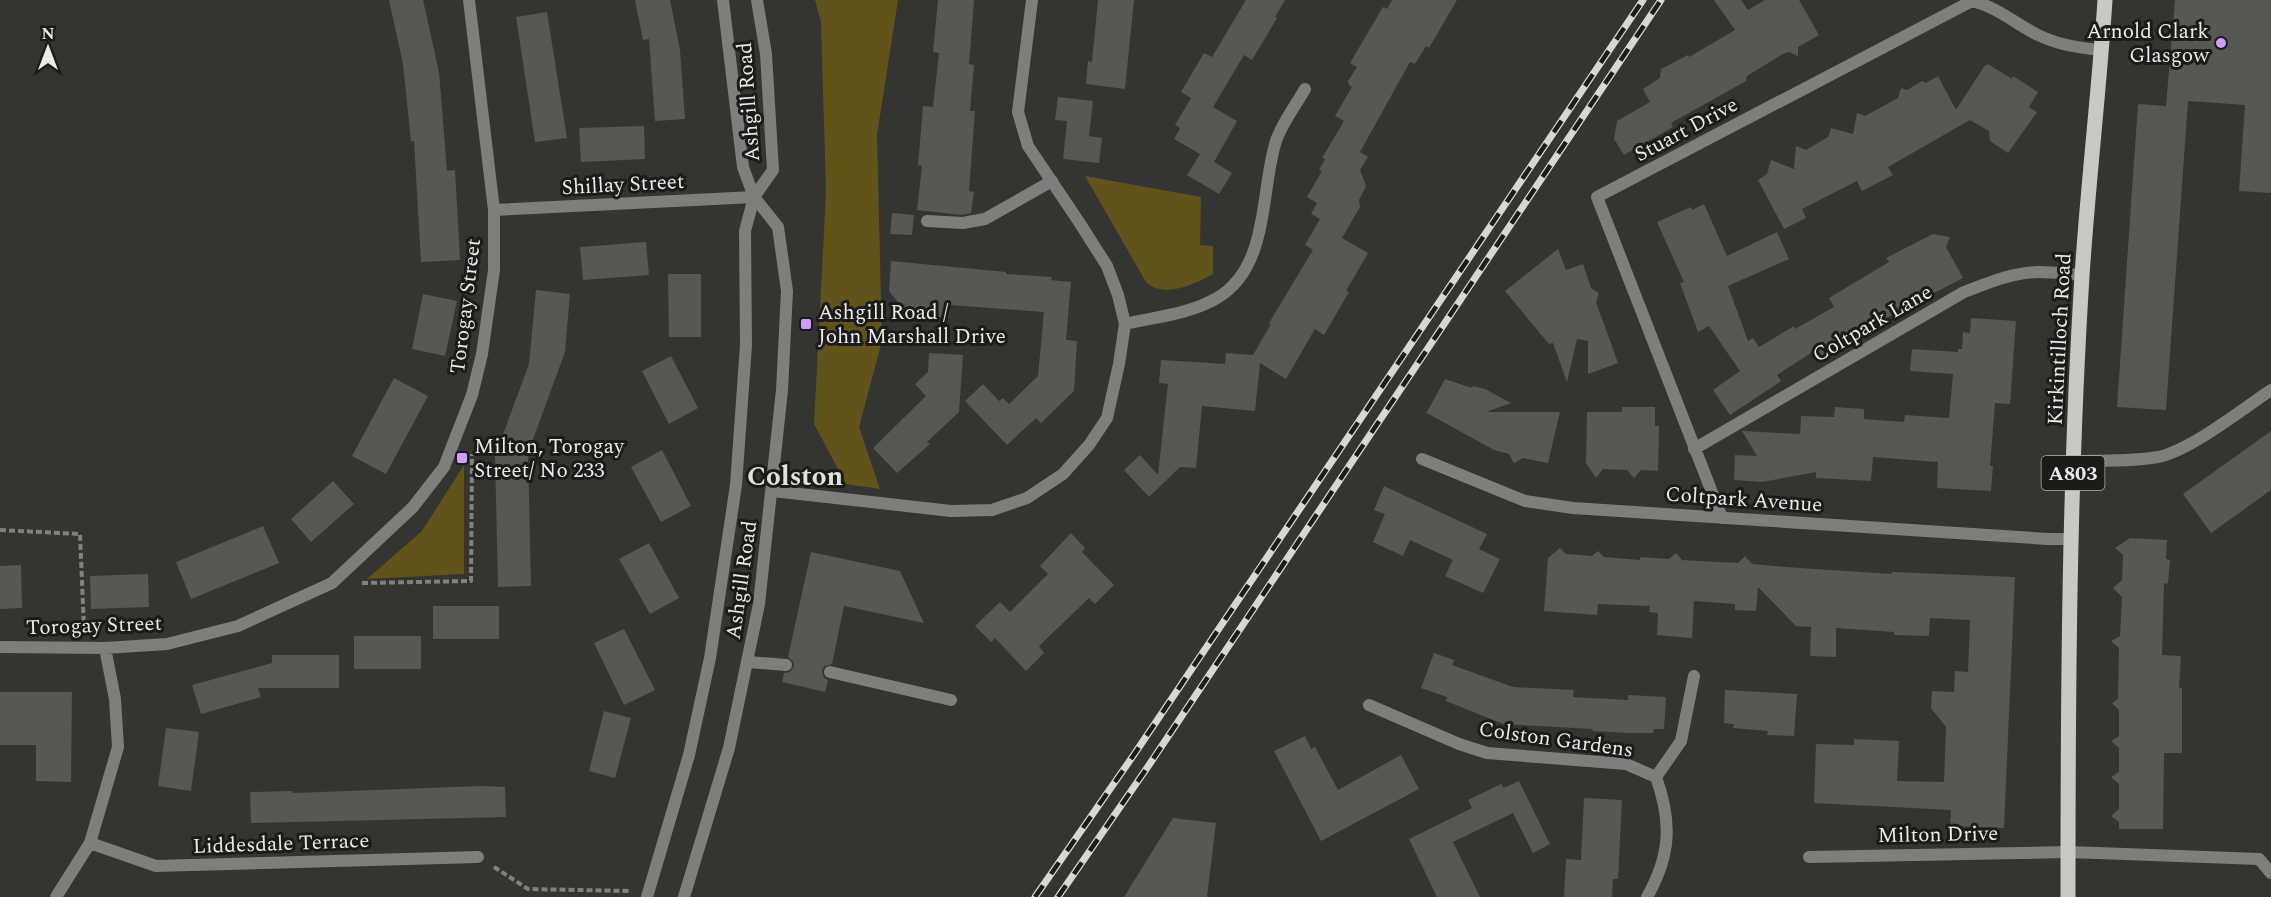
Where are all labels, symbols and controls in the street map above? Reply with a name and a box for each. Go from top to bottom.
place label: Arnold Clark Glasgow [2086,16,2210,72]
north arrow [18,18,78,78]
text: N [41,22,55,46]
marker: Arnold Clark Glasgow [2214,36,2228,50]
street label: Ashgill Road [729,41,769,163]
street label: Stuart Drive [1629,89,1744,171]
street label: Shillay Street [561,166,685,204]
street label: Torogay Street [442,237,490,376]
street label: Kirkintilloch Road [2040,252,2080,426]
street label: Coltpark Lane [1807,277,1938,371]
place label: Ashgill Road / John Marshall Drive [818,297,1006,353]
marker: Ashgill Road / John Marshall Drive [799,317,813,331]
place label: Milton, Torogay Street/ No 233 [474,431,625,487]
marker: Milton, Torogay Street/ No 233 [455,451,469,465]
district label: Colston [747,456,843,498]
road number: A803 [2042,456,2104,490]
street label: Coltpark Avenue [1664,479,1824,521]
street label: Ashgill Road [718,519,766,642]
street label: Torogay Street [26,608,163,644]
street label: Colston Gardens [1476,713,1635,767]
street label: Milton Drive [1877,818,1999,852]
street label: Liddesdale Terrace [192,825,370,863]

